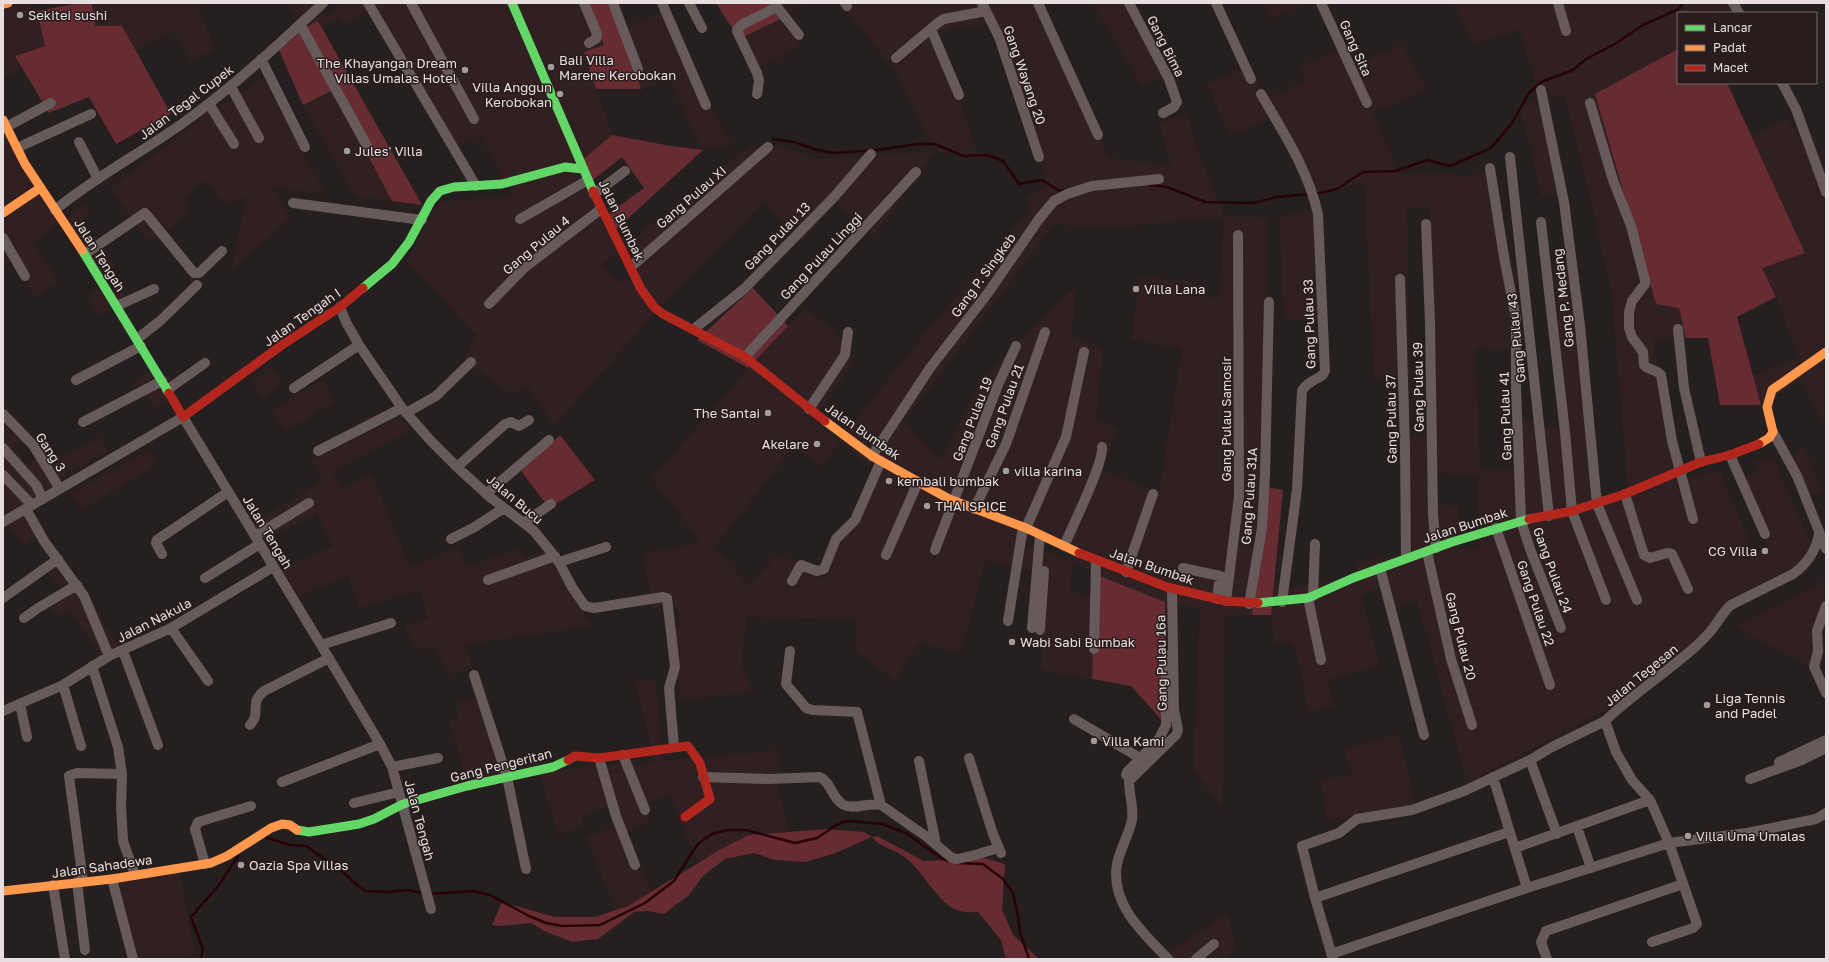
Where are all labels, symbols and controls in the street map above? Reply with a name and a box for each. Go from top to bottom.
place label: Sekitei sushi [28,7,107,23]
marker: Sekitei sushi [15,10,25,20]
legend [1677,12,1817,84]
street label: Gang Bima [1144,13,1188,79]
street label: Gang Sita [1336,17,1376,79]
text: Lancar [1713,20,1752,35]
street label: Gang Wayang 20 [1001,23,1049,127]
text: Padat [1713,40,1747,55]
place label: Bali Villa Marene Kerobokan [559,52,676,83]
place label: The Khayangan Dream Villas Umalas Hotel [317,55,457,86]
text: Macet [1713,60,1749,75]
street label: Jalan Tegal Cupek [136,61,237,143]
marker: Bali Villa Marene Kerobokan [546,62,556,72]
marker: The Khayangan Dream Villas Umalas Hotel [460,65,470,75]
place label: Villa Anggun Kerobokan [472,79,552,110]
marker: Villa Anggun Kerobokan [555,89,565,99]
place label: Jules' Villa [355,143,423,159]
marker: Jules' Villa [342,146,352,156]
street label: Gang Pulau XI [653,162,729,232]
street label: Jalan Bumbak [596,177,649,264]
street label: Gang Pulau 13 [740,199,814,273]
street label: Gang Pulau Linggi [777,209,865,303]
street label: Gang Pulau 4 [499,212,573,278]
street label: Jalan Tengah [71,216,129,294]
street label: Gang P. Singkeb [947,230,1019,320]
street label: Gang P. Medang [1549,248,1577,348]
street label: Gang Pulau 33 [1299,279,1319,369]
place label: Villa Lana [1144,281,1205,297]
marker: Villa Lana [1131,284,1141,294]
street label: Jalan Tengah I [260,285,344,349]
street label: Gang Pulau 43 [1503,292,1529,384]
street label: Gang Pulau 39 [1409,342,1427,432]
street label: Gang Pulau Samosir [1218,356,1234,482]
street label: Gang Pulau 21 [981,362,1027,450]
street label: Gang Pulau 41 [1495,371,1515,461]
street label: Gang Pulau 37 [1382,374,1400,464]
street label: Gang Pulau 19 [949,375,995,463]
street label: Jalan Bumbak [822,399,904,463]
place label: The Santai [694,405,760,421]
marker: The Santai [763,408,773,418]
street label: Gang 3 [32,429,70,475]
place label: Akelare [762,436,809,452]
marker: Akelare [812,439,822,449]
street label: Gang Pulau 31A [1238,447,1260,545]
place label: villa karina [1014,463,1082,479]
marker: villa karina [1001,466,1011,476]
street label: Jalan Bucu [483,471,547,527]
place label: kembali bumbak [897,473,1000,489]
marker: kembali bumbak [884,476,894,486]
street label: Jalan Tengah [240,492,296,572]
place label: THAI SPICE [935,498,1007,514]
marker: THAI SPICE [922,501,932,511]
street label: Jalan Bumbak [1421,504,1510,546]
street label: Gang Pulau 24 [1530,525,1576,615]
place label: CG Villa [1708,543,1757,559]
street label: Jalan Bumbak [1108,544,1197,588]
marker: CG Villa [1760,546,1770,556]
street label: Gang Pulau 22 [1514,558,1558,648]
street label: Gang Pulau 20 [1442,590,1480,682]
street label: Jalan Nakula [114,594,194,646]
street label: Gang Pulau 16a [1152,615,1170,711]
place label: Wabi Sabi Bumbak [1020,634,1136,650]
marker: Wabi Sabi Bumbak [1007,637,1017,647]
street label: Jalan Tegesan [1601,641,1681,709]
place label: Liga Tennis and Padel [1715,690,1785,721]
marker: Liga Tennis and Padel [1702,700,1712,710]
place label: Villa Kami [1102,733,1164,749]
marker: Villa Kami [1089,736,1099,746]
street label: Gang Pengeritan [448,745,554,785]
street label: Jalan Tengah [402,778,438,862]
place label: Villa Uma Umalas [1696,828,1806,844]
marker: Villa Uma Umalas [1683,831,1693,841]
street label: Jalan Sahadewa [51,851,153,881]
place label: Oazia Spa Villas [249,857,348,873]
marker: Oazia Spa Villas [236,860,246,870]

